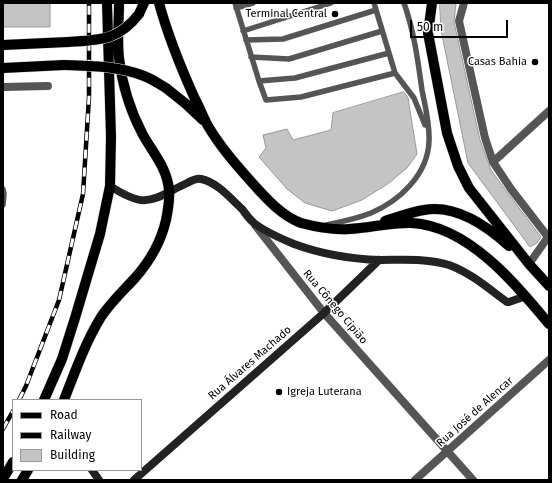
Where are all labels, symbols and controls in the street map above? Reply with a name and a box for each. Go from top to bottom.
place label: Terminal Central [245,7,327,21]
marker: Terminal Central [330,9,340,19]
scale bar [412,12,510,38]
text: 50 m [417,20,443,34]
place label: Casas Bahia [468,55,527,69]
marker: Casas Bahia [530,57,540,67]
street label: Rua Cônego Cipião [300,267,370,347]
street label: Rua Álvares Machado [206,323,294,403]
street label: Rua José de Alencar [434,374,516,450]
place label: Igreja Luterana [287,385,362,399]
marker: Igreja Luterana [274,387,284,397]
legend [12,399,142,471]
text: Road [50,408,78,422]
text: Railway [50,428,91,442]
text: Building [50,448,95,462]

